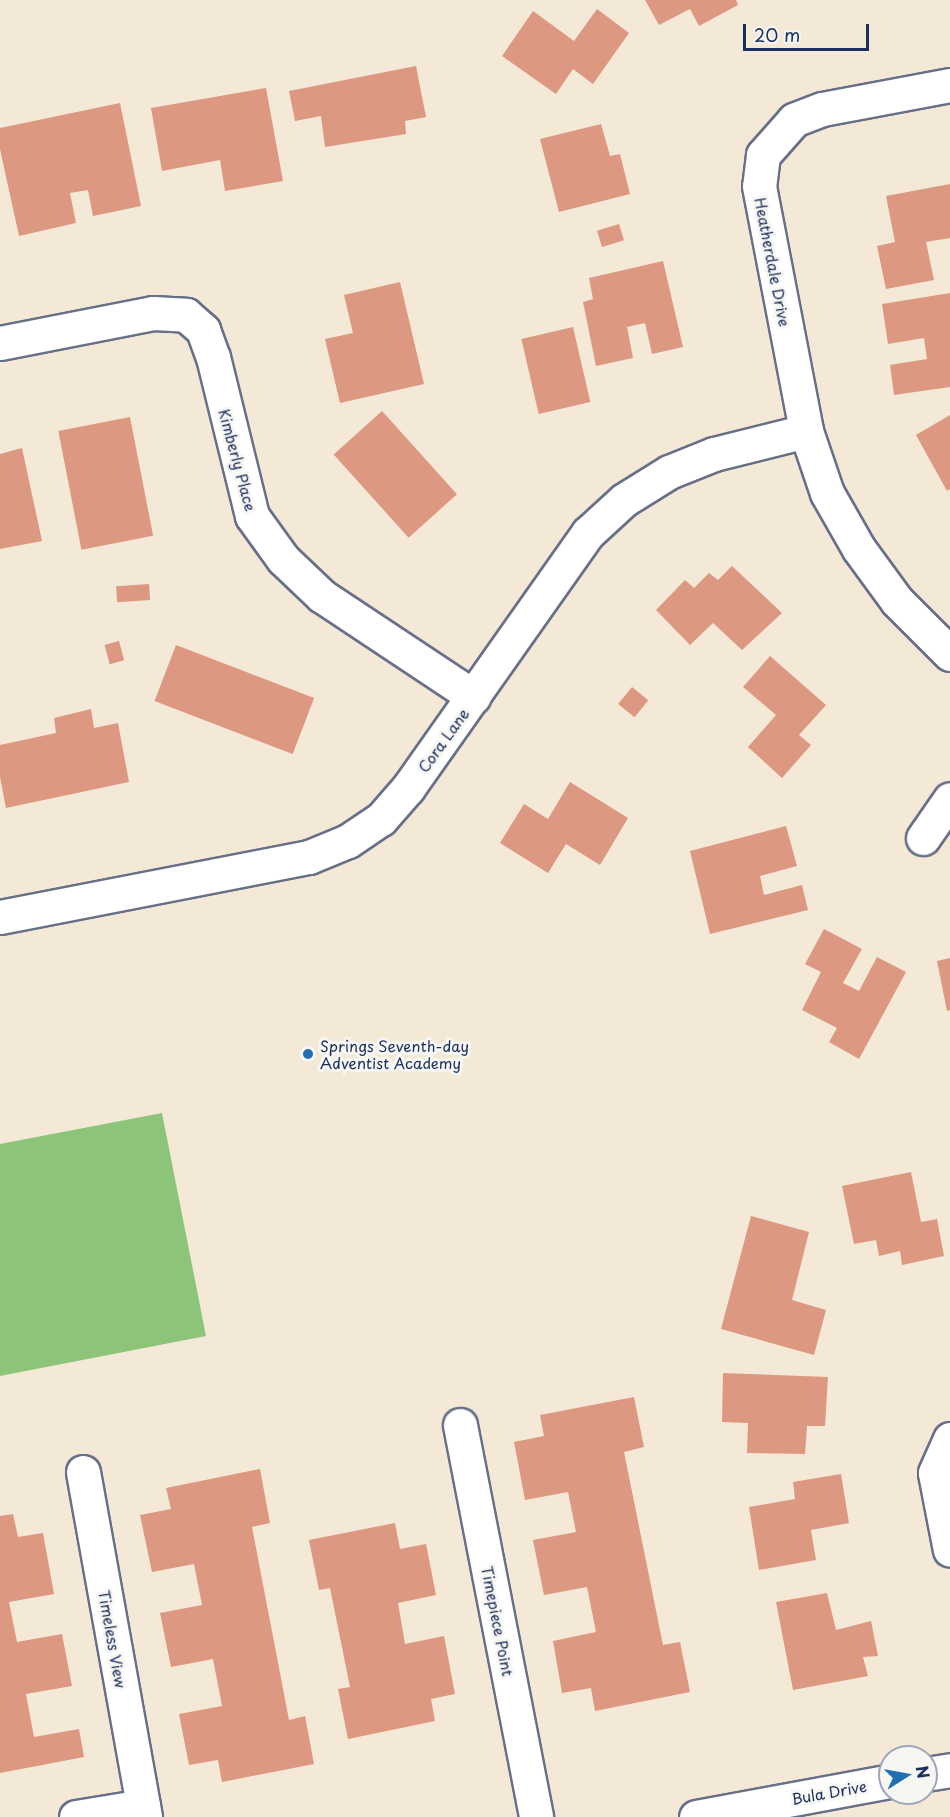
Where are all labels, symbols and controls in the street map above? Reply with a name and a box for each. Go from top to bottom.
scale bar [746,12,872,50]
text: 20 m [754,21,800,48]
street label: Heatherdale Drive [752,196,794,328]
street label: Kimberly Place [216,406,260,514]
street label: Cora Lane [414,704,472,776]
place label: Springs Seventh-day Adventist Academy [320,1036,469,1071]
marker: Springs Seventh-day Adventist Academy [301,1047,315,1061]
street label: Timepiece Point [478,1563,518,1679]
street label: Timeless View [95,1588,131,1690]
north arrow [878,1745,938,1805]
text: N [911,1763,937,1780]
street label: Bula Drive [790,1777,868,1807]

